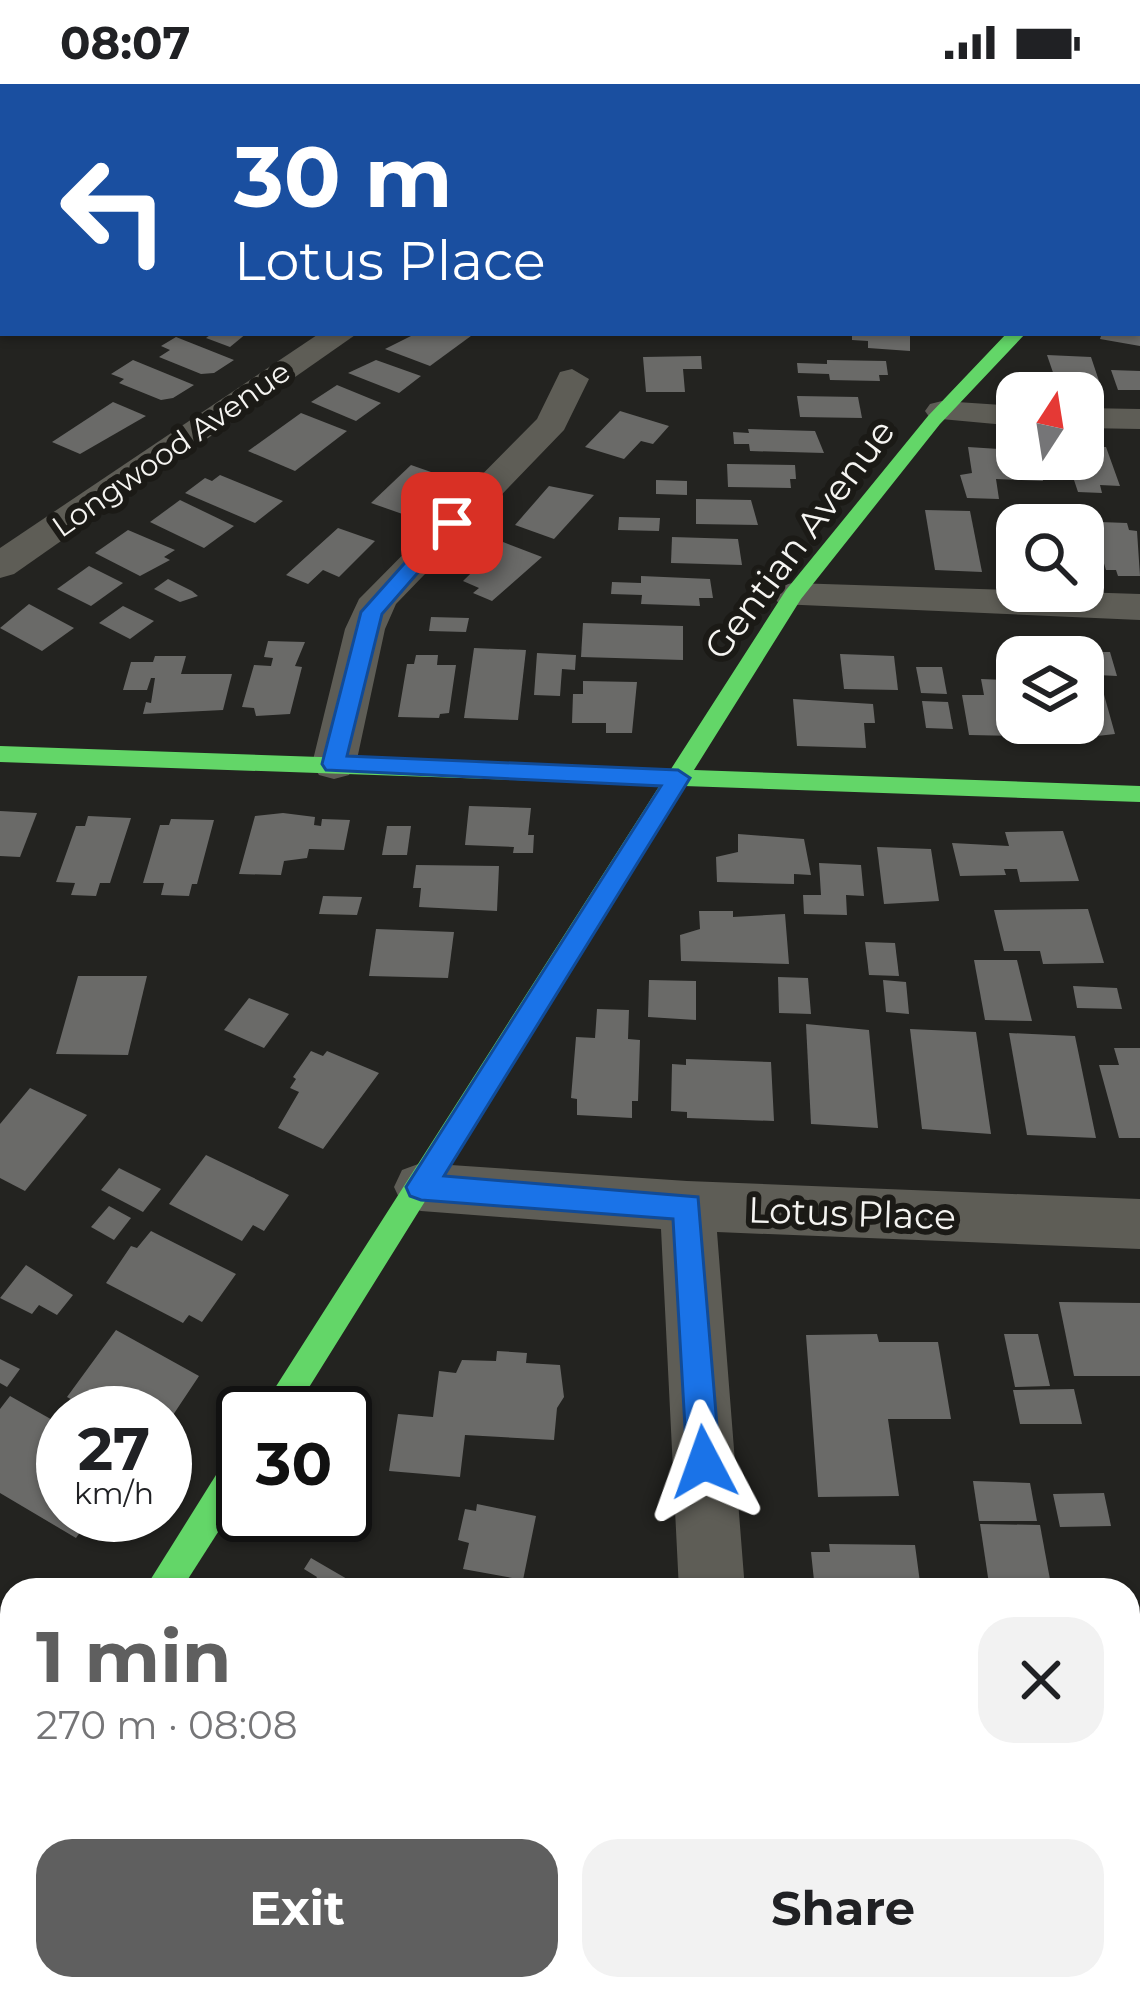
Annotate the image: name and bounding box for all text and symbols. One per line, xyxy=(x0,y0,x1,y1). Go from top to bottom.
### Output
text: 08:07 xyxy=(60,15,190,70)
text: 30 m xyxy=(234,126,453,228)
icon: left xyxy=(36,132,192,288)
text: Lotus Place xyxy=(234,228,546,294)
street label: Longwood Avenue xyxy=(45,353,297,545)
north arrow xyxy=(996,372,1104,480)
map controls xyxy=(996,372,1104,744)
street label: Gentian Avenue xyxy=(694,410,904,668)
pin xyxy=(401,472,503,574)
icon: arrive xyxy=(419,490,485,556)
button: search xyxy=(996,504,1104,612)
button: layers xyxy=(996,636,1104,744)
street label: Lotus Place xyxy=(747,1187,957,1239)
speed limit sign: 30 xyxy=(216,1386,372,1542)
position arrow xyxy=(641,1399,767,1525)
text: 27 xyxy=(78,1412,150,1485)
text: km/h xyxy=(74,1475,154,1512)
text: 1 min xyxy=(36,1612,232,1700)
button: close xyxy=(978,1617,1104,1743)
text: 270 m · 08:08 xyxy=(36,1701,298,1749)
button: Exit xyxy=(36,1839,558,1977)
button: Share xyxy=(582,1839,1104,1977)

